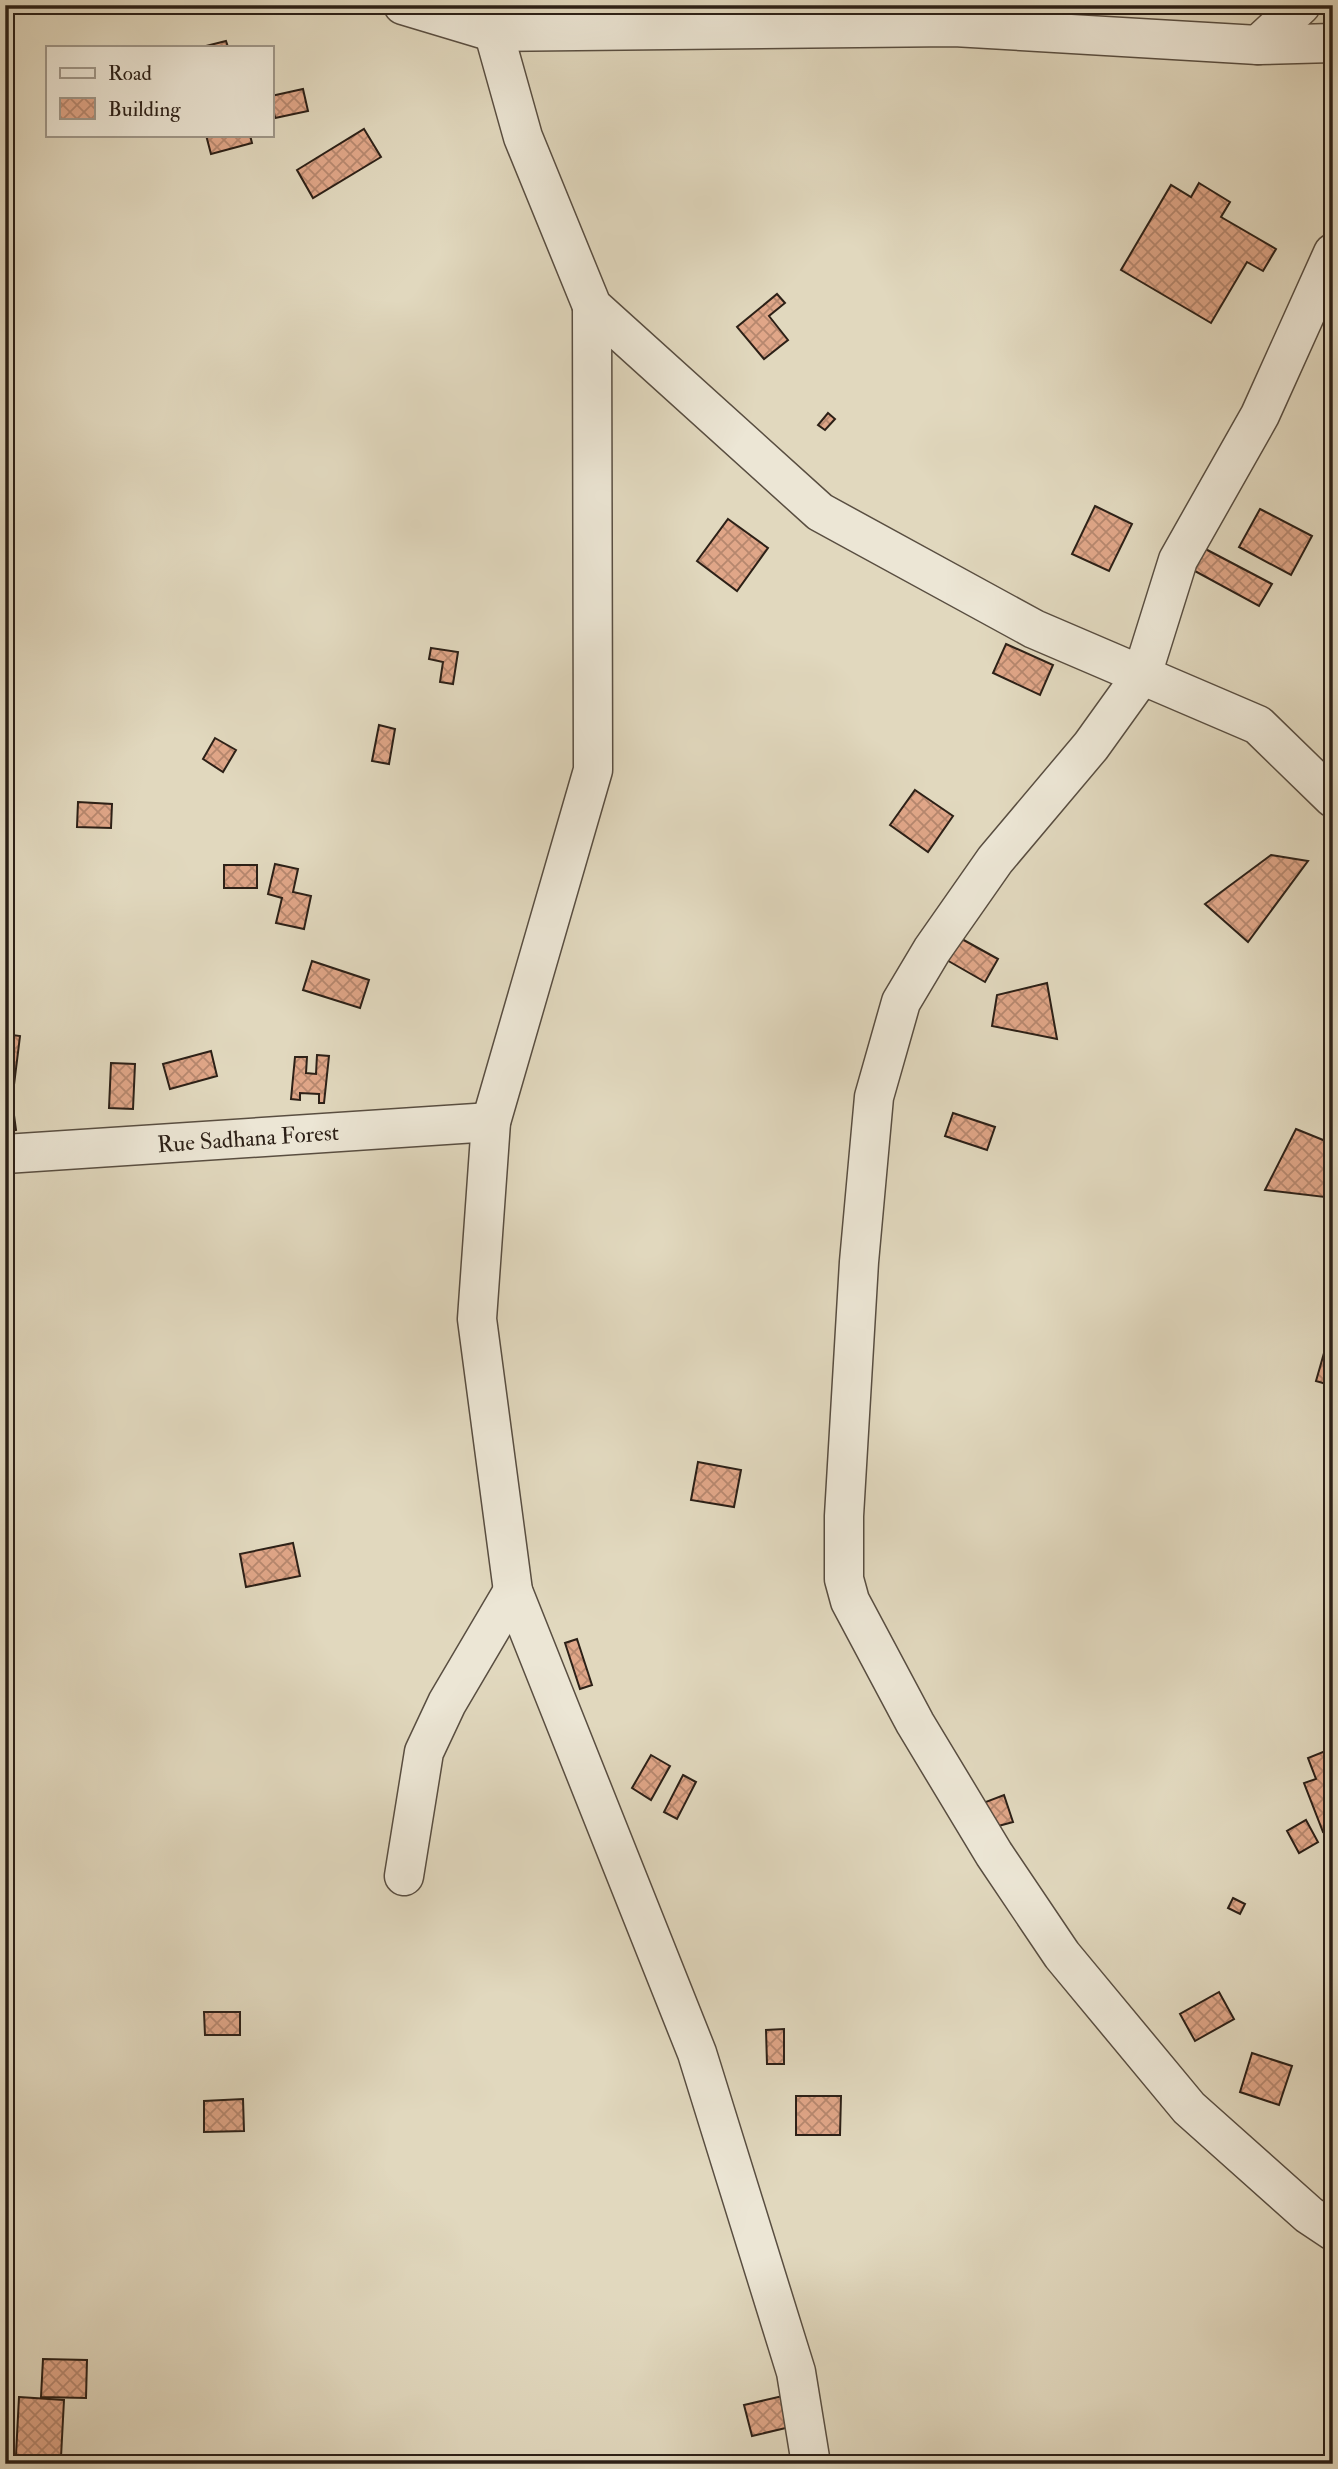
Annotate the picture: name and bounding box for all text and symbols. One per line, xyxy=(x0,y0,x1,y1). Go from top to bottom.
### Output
legend xyxy=(46,46,273,136)
text: Road xyxy=(108,60,153,87)
text: Building xyxy=(108,96,181,123)
street label: Rue Sadhana Forest xyxy=(156,1118,340,1159)

